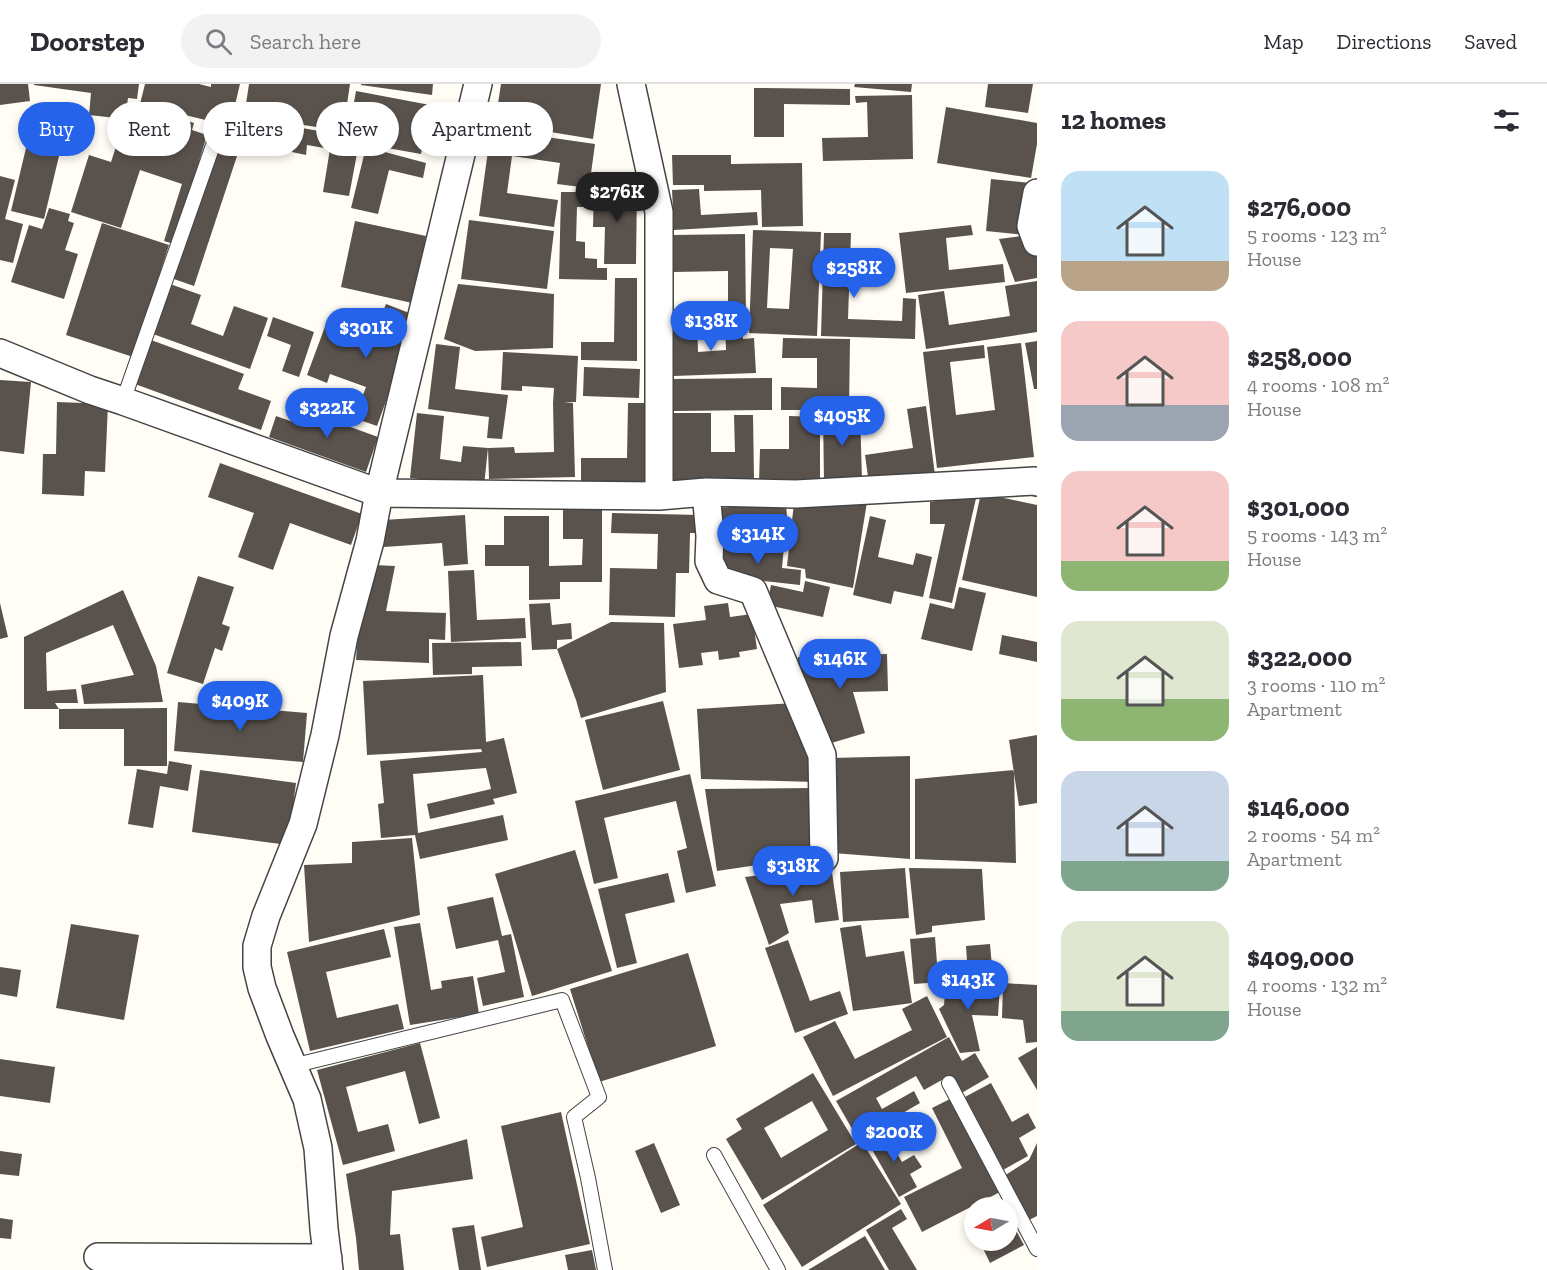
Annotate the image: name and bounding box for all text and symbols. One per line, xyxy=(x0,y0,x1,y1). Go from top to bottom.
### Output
search box xyxy=(181,14,601,68)
text: Doorstep xyxy=(30,25,145,58)
icon: search xyxy=(202,25,235,58)
text: Search here xyxy=(250,28,361,55)
text: Map xyxy=(1264,29,1304,54)
text: Directions xyxy=(1337,29,1431,54)
text: Saved xyxy=(1464,29,1517,54)
chip: Buy xyxy=(18,102,95,156)
chip: Rent xyxy=(107,102,191,156)
chip: Filters xyxy=(203,102,304,156)
chip: New xyxy=(316,102,399,156)
chip: Apartment xyxy=(411,102,553,156)
text: 12 homes xyxy=(1061,104,1166,136)
icon: filters xyxy=(1490,104,1523,137)
pin: $276K xyxy=(575,172,659,223)
text: $276K xyxy=(590,179,644,203)
text: $276,000 xyxy=(1247,191,1351,223)
icon: home xyxy=(1109,195,1181,267)
text: 5 rooms · 123 m² xyxy=(1247,223,1387,247)
text: House xyxy=(1247,247,1301,271)
pin: $258K xyxy=(812,248,896,299)
text: $258K xyxy=(826,255,882,279)
pin: $138K xyxy=(669,301,753,352)
pin: $301K xyxy=(324,308,408,359)
text: $138K xyxy=(685,308,737,332)
text: $301K xyxy=(339,315,393,339)
text: $258,000 xyxy=(1247,341,1352,373)
icon: home xyxy=(1109,345,1181,417)
text: 4 rooms · 108 m² xyxy=(1247,373,1389,397)
pin: $322K xyxy=(285,388,369,439)
text: $322K xyxy=(299,395,355,419)
pin: $405K xyxy=(800,396,884,447)
text: House xyxy=(1247,397,1301,421)
text: $405K xyxy=(814,403,870,427)
text: $301,000 xyxy=(1247,491,1350,523)
icon: home xyxy=(1109,495,1181,567)
pin: $314K xyxy=(716,514,800,565)
text: $314K xyxy=(731,521,785,545)
text: 5 rooms · 143 m² xyxy=(1247,523,1387,547)
text: House xyxy=(1247,547,1301,571)
pin: $146K xyxy=(798,639,882,690)
text: $322,000 xyxy=(1247,641,1352,673)
icon: home xyxy=(1109,645,1181,717)
text: $146K xyxy=(813,646,867,670)
text: 3 rooms · 110 m² xyxy=(1247,673,1385,697)
pin: $409K xyxy=(198,681,282,732)
text: $409K xyxy=(212,688,268,712)
text: Apartment xyxy=(1247,697,1342,721)
text: $146,000 xyxy=(1247,791,1350,823)
icon: home xyxy=(1109,795,1181,867)
text: 2 rooms · 54 m² xyxy=(1247,823,1380,847)
pin: $318K xyxy=(751,846,835,897)
text: Apartment xyxy=(1247,847,1342,871)
text: $318K xyxy=(767,853,819,877)
text: $409,000 xyxy=(1247,941,1354,973)
icon: home xyxy=(1109,945,1181,1017)
pin: $143K xyxy=(926,960,1010,1011)
text: $143K xyxy=(941,967,995,991)
text: 4 rooms · 132 m² xyxy=(1247,973,1387,997)
text: House xyxy=(1247,997,1301,1021)
pin: $200K xyxy=(852,1112,936,1163)
text: $200K xyxy=(865,1119,923,1143)
north arrow xyxy=(964,1197,1018,1251)
map controls xyxy=(964,1197,1018,1251)

